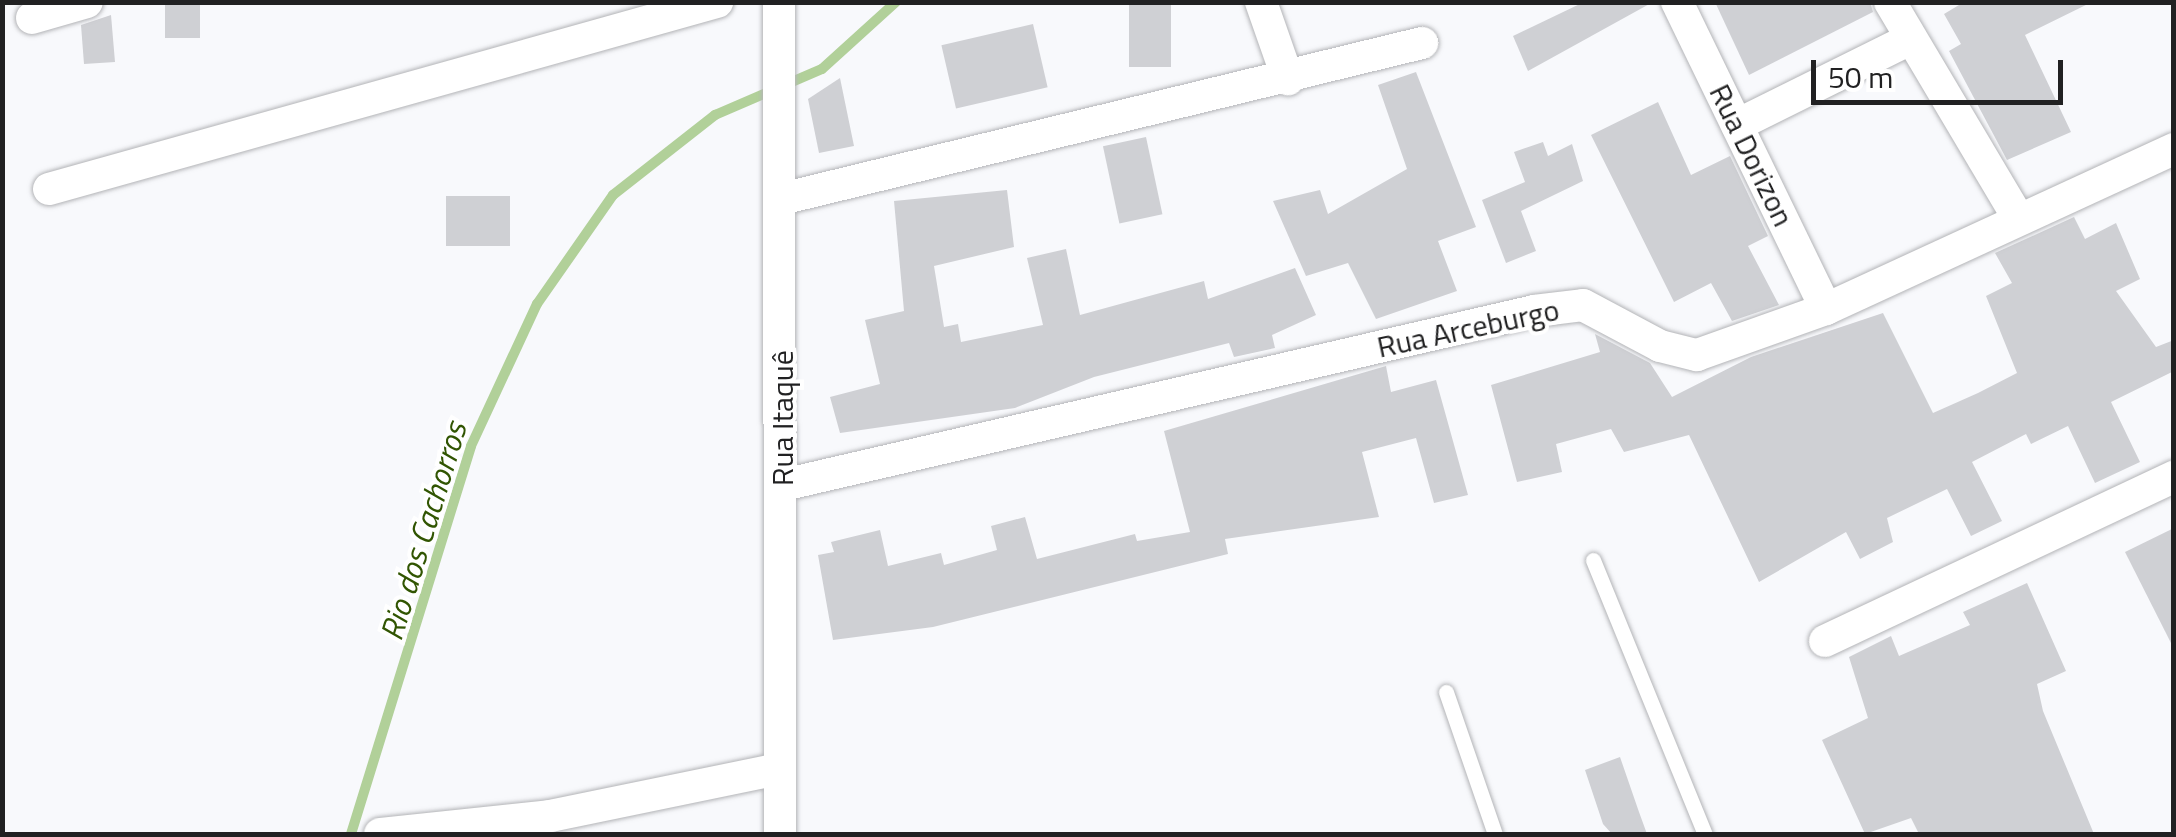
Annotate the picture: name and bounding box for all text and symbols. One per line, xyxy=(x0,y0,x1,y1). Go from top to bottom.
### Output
scale bar xyxy=(1816,40,2068,102)
text: 50 m xyxy=(1828,54,1893,100)
street label: Rua Dorizon xyxy=(1702,78,1802,232)
street label: Rua Arceburgo xyxy=(1374,291,1562,365)
street label: Rua Itaquê xyxy=(764,350,800,486)
water label: Rio dos Cachorros xyxy=(372,417,474,645)

